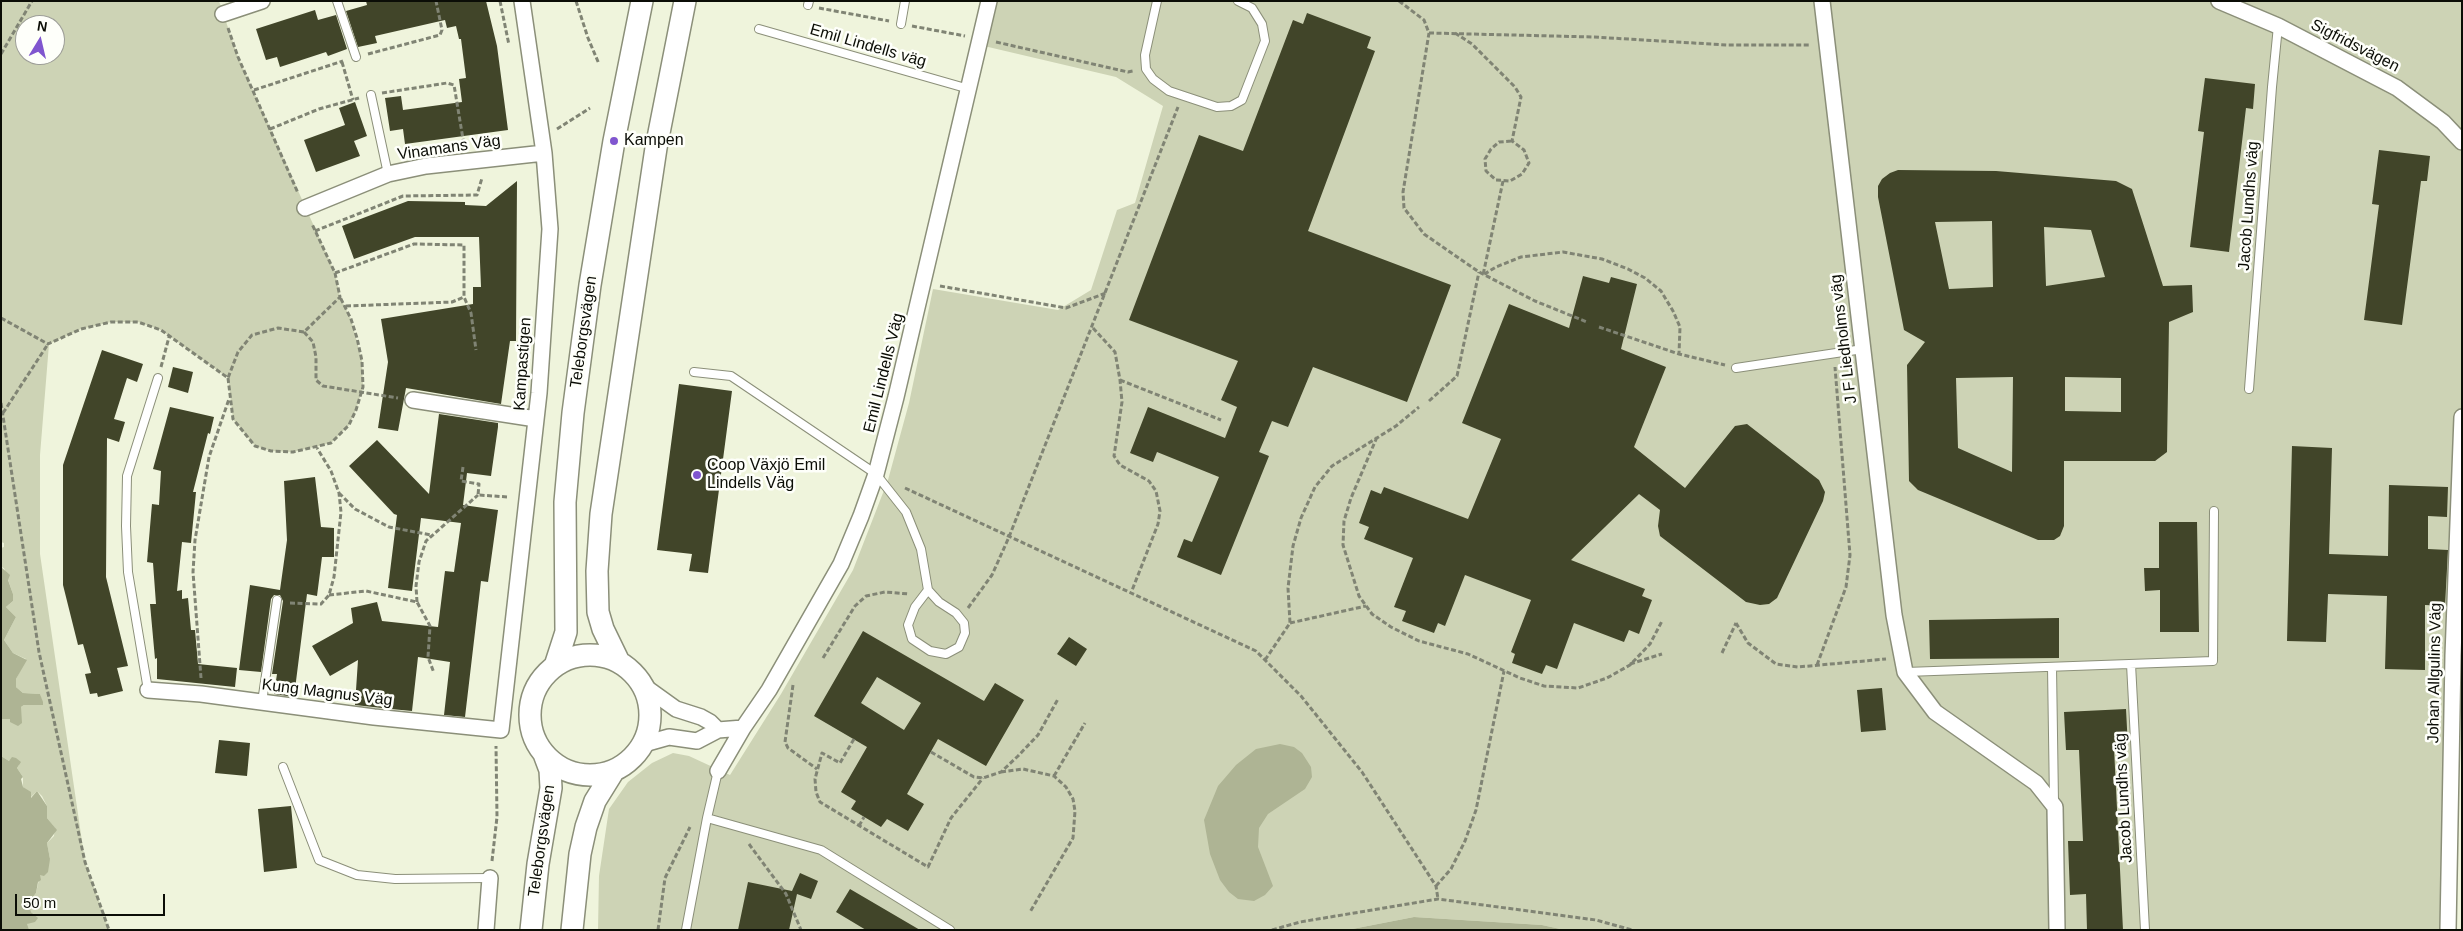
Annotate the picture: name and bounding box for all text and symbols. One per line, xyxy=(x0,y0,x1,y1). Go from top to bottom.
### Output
north arrow xyxy=(15,15,65,65)
street label: Sigfridsvägen xyxy=(2307,15,2403,77)
text: N xyxy=(36,17,48,35)
street label: Emil Lindells väg xyxy=(808,20,928,72)
street label: Vinamans Väg xyxy=(396,131,502,165)
place label: Kampen xyxy=(624,131,684,151)
marker: Kampen xyxy=(608,135,620,147)
street label: Jacob Lundhs väg xyxy=(2235,141,2263,271)
street label: J F Liedholms väg xyxy=(1827,273,1861,405)
street label: Teleborgsvägen xyxy=(567,275,601,389)
street label: Emil Lindells Väg xyxy=(860,311,908,435)
street label: Kampastigen xyxy=(510,317,536,411)
place label: Coop Växjö Emil Lindells Väg xyxy=(707,456,825,494)
marker: Coop Växjö Emil Lindells Väg xyxy=(691,469,703,481)
street label: Johan Allgulins Väg xyxy=(2424,603,2446,743)
street label: Kung Magnus Väg xyxy=(260,675,394,711)
street label: Jacob Lundhs väg xyxy=(2111,733,2137,863)
street label: Teleborgsvägen xyxy=(525,784,559,898)
scale bar xyxy=(18,884,168,916)
text: 50 m xyxy=(23,894,56,911)

